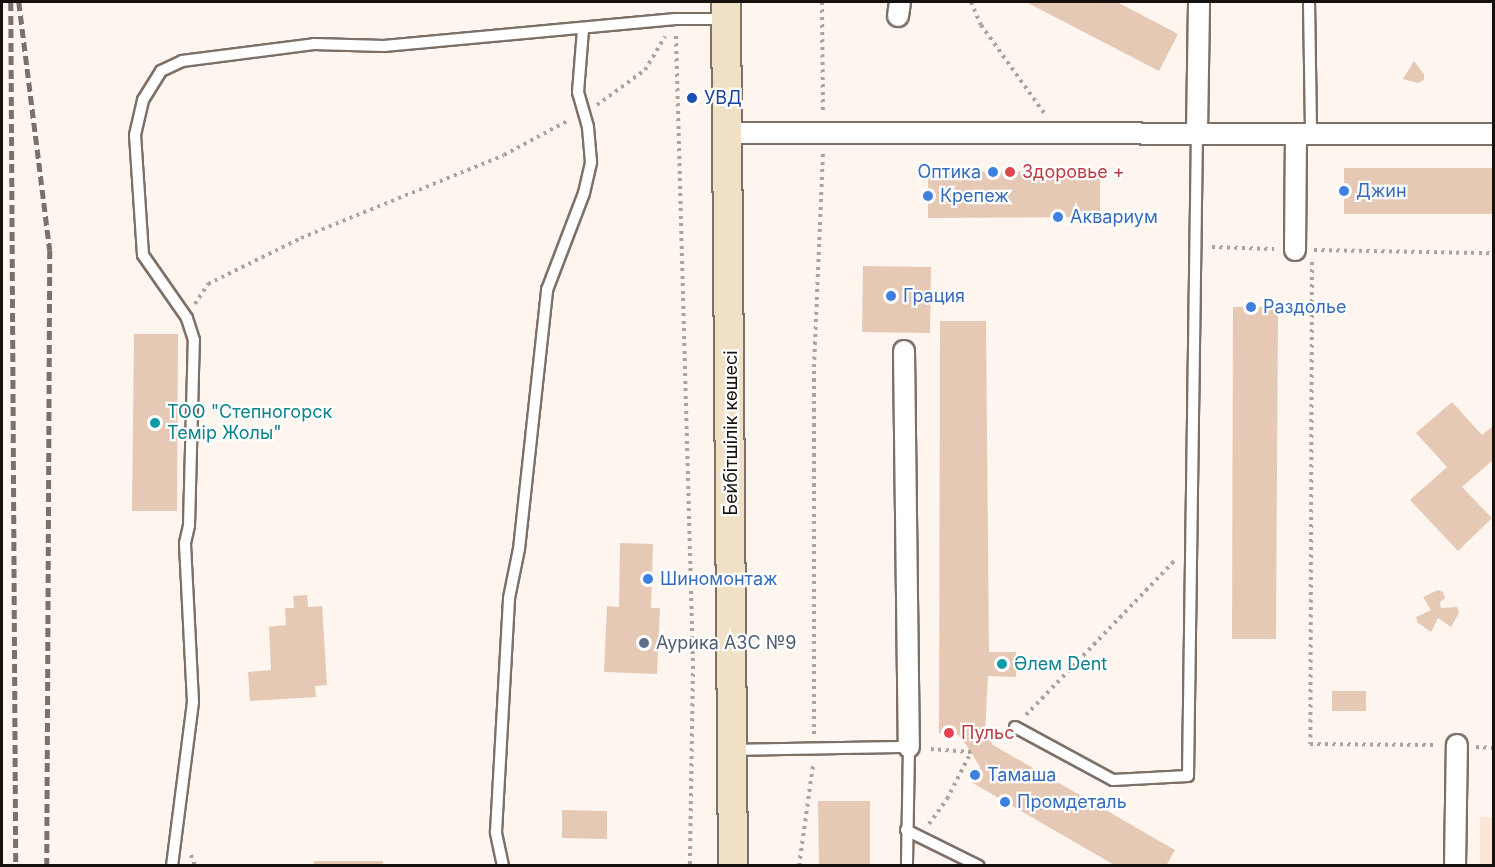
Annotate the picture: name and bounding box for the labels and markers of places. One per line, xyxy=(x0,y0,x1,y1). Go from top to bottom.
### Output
place label: УВД xyxy=(704,87,742,109)
marker: УВД xyxy=(685,91,699,105)
place label: Оптика xyxy=(917,161,981,183)
place label: Здоровье + xyxy=(1022,161,1125,183)
marker: Оптика xyxy=(986,165,1000,179)
marker: Здоровье + xyxy=(1003,165,1017,179)
place label: Джин xyxy=(1356,180,1407,202)
marker: Джин xyxy=(1337,184,1351,198)
place label: Крепеж xyxy=(940,185,1009,207)
marker: Крепеж xyxy=(921,189,935,203)
place label: Аквариум xyxy=(1070,206,1158,228)
marker: Аквариум xyxy=(1051,210,1065,224)
place label: Грация xyxy=(903,285,965,307)
marker: Грация xyxy=(884,289,898,303)
place label: Раздолье xyxy=(1263,296,1346,318)
marker: Раздолье xyxy=(1244,300,1258,314)
place label: ТОО "Степногорск Темiр Жолы" xyxy=(167,402,332,444)
marker: ТОО "Степногорск Темiр Жолы" xyxy=(148,416,162,430)
place label: Шиномонтаж xyxy=(660,568,778,590)
marker: Шиномонтаж xyxy=(641,572,655,586)
place label: Аурика АЗС №9 xyxy=(656,632,796,654)
marker: Аурика АЗС №9 xyxy=(637,636,651,650)
place label: Әлем Dent xyxy=(1014,653,1107,675)
marker: Әлем Dent xyxy=(995,657,1009,671)
place label: Пульс xyxy=(961,722,1014,744)
marker: Пульс xyxy=(942,726,956,740)
place label: Тамаша xyxy=(987,764,1056,786)
marker: Тамаша xyxy=(968,768,982,782)
place label: Промдеталь xyxy=(1017,791,1127,813)
marker: Промдеталь xyxy=(998,795,1012,809)

